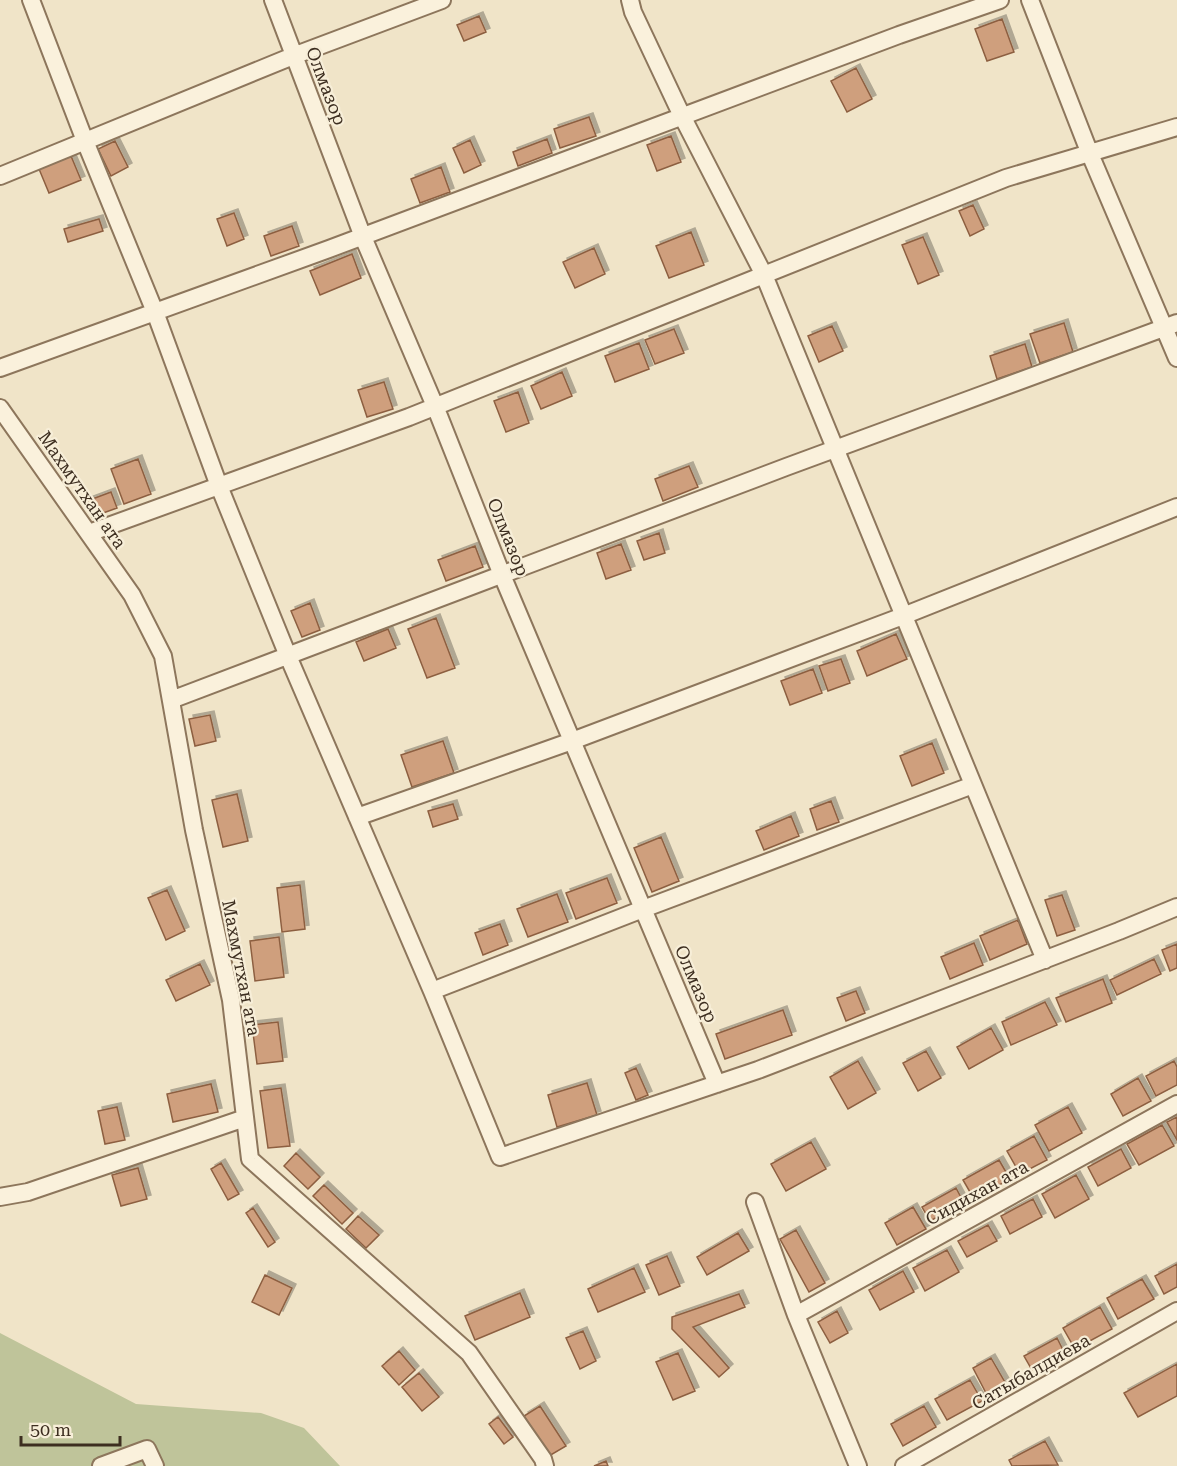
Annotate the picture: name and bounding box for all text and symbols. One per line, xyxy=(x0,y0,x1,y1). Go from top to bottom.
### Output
street label: Олмазор xyxy=(302,44,351,128)
street label: Махмутхан ата xyxy=(34,427,131,553)
street label: Олмазор xyxy=(483,495,534,579)
street label: Махмутхан ата xyxy=(218,898,265,1038)
street label: Олмазор xyxy=(671,942,722,1026)
street label: Сидихан ата xyxy=(922,1156,1032,1229)
street label: Сатыбалдиева xyxy=(968,1329,1094,1414)
scale bar xyxy=(21,1409,120,1447)
text: 50 m xyxy=(30,1419,71,1440)

